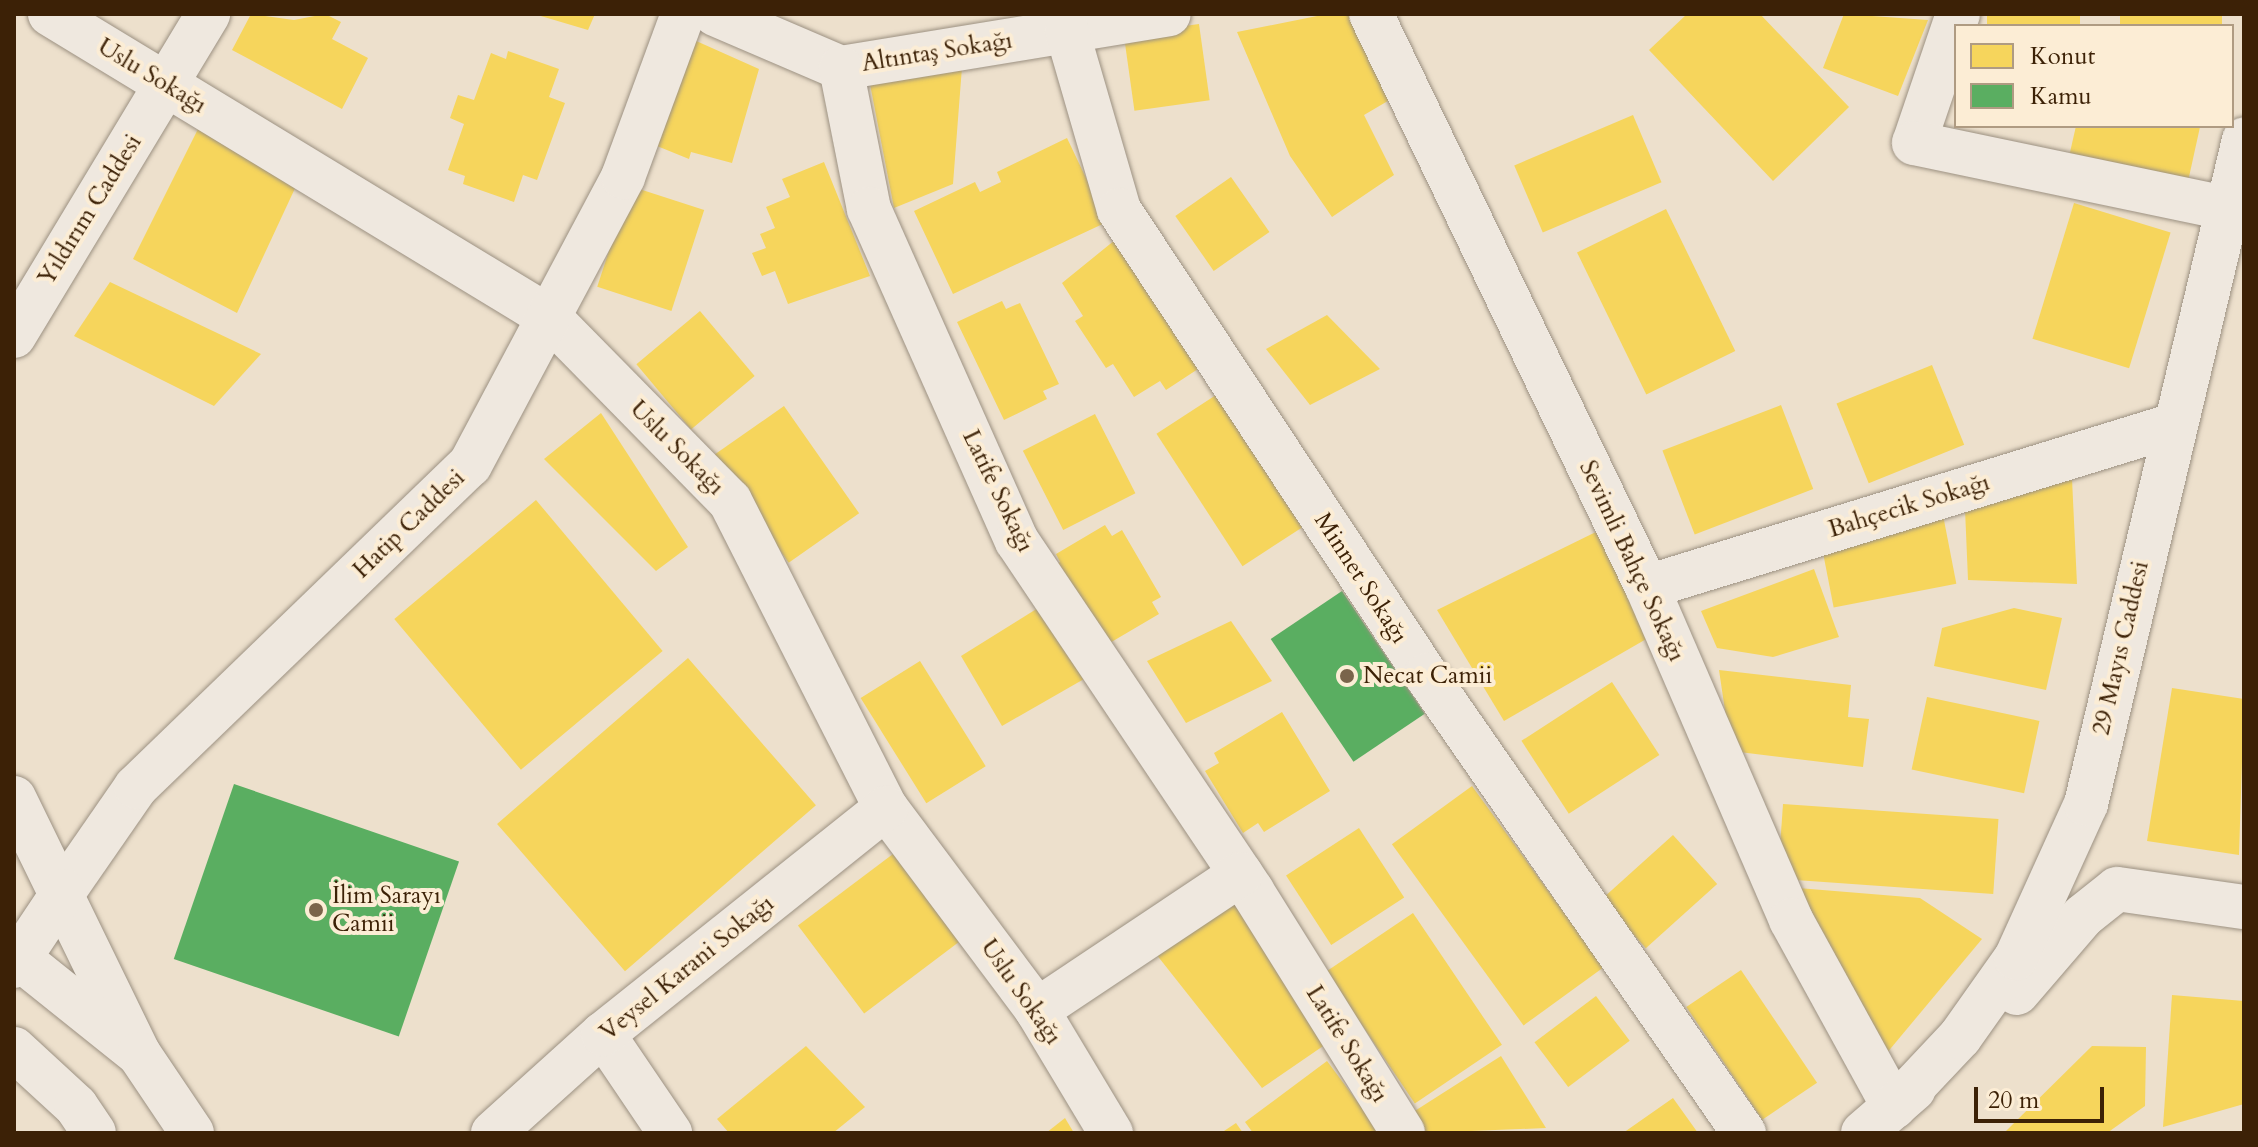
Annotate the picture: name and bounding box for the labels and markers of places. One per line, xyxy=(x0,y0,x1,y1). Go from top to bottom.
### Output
place label: Necat Camii xyxy=(1363,662,1492,690)
marker: Necat Camii xyxy=(1338,667,1356,685)
place label: İlim Sarayı Camii xyxy=(332,882,441,938)
marker: İlim Sarayı Camii xyxy=(307,901,325,919)

